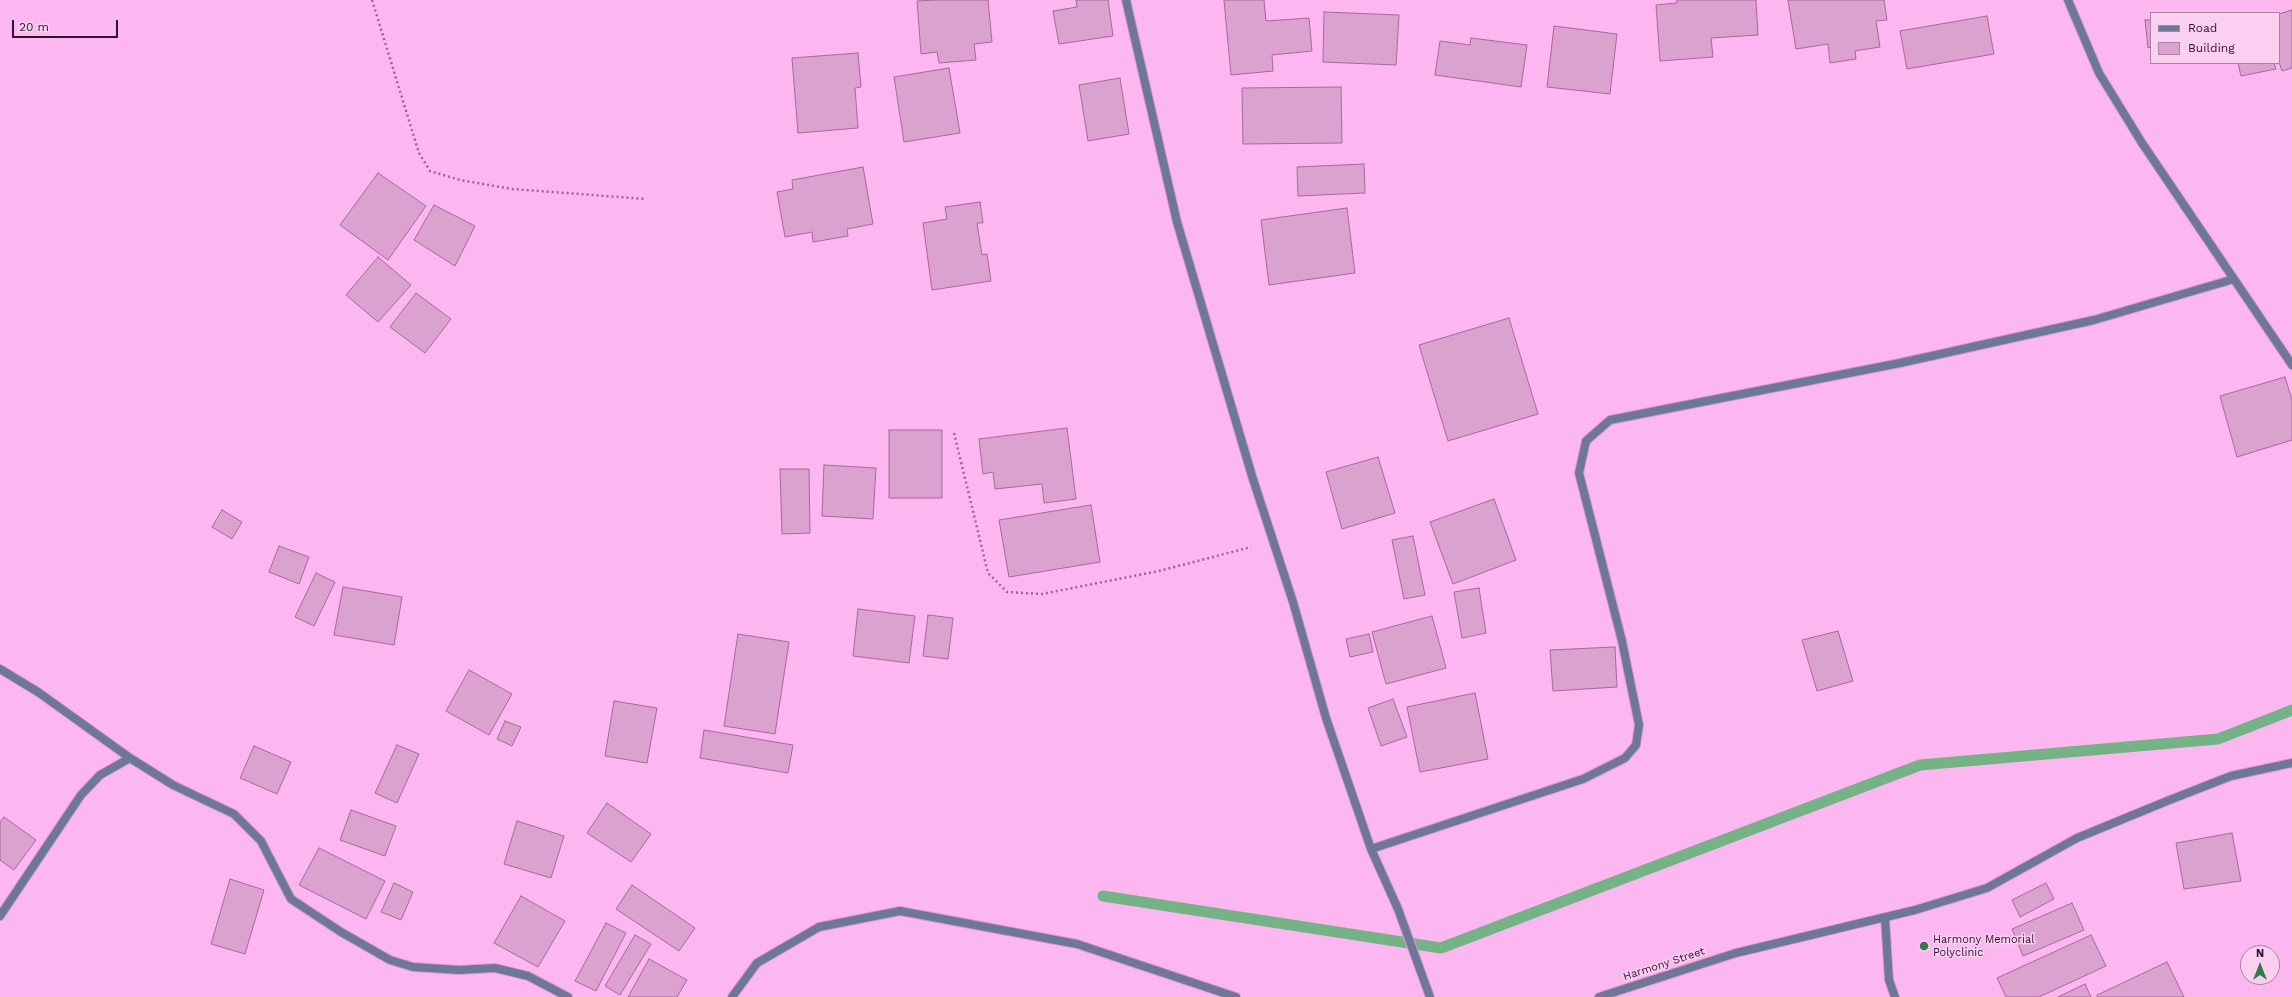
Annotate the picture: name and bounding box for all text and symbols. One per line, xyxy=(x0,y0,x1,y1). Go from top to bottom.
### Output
scale bar xyxy=(14,12,120,38)
legend xyxy=(2150,12,2280,64)
text: 20 m xyxy=(19,20,49,34)
text: Road xyxy=(2188,21,2217,35)
text: Building xyxy=(2188,41,2235,55)
place label: Harmony Memorial Polyclinic xyxy=(1933,933,2035,959)
marker: Harmony Memorial Polyclinic xyxy=(1918,940,1930,952)
street label: Harmony Street xyxy=(1622,945,1706,983)
north arrow xyxy=(2240,945,2280,985)
text: N xyxy=(2256,947,2264,960)

